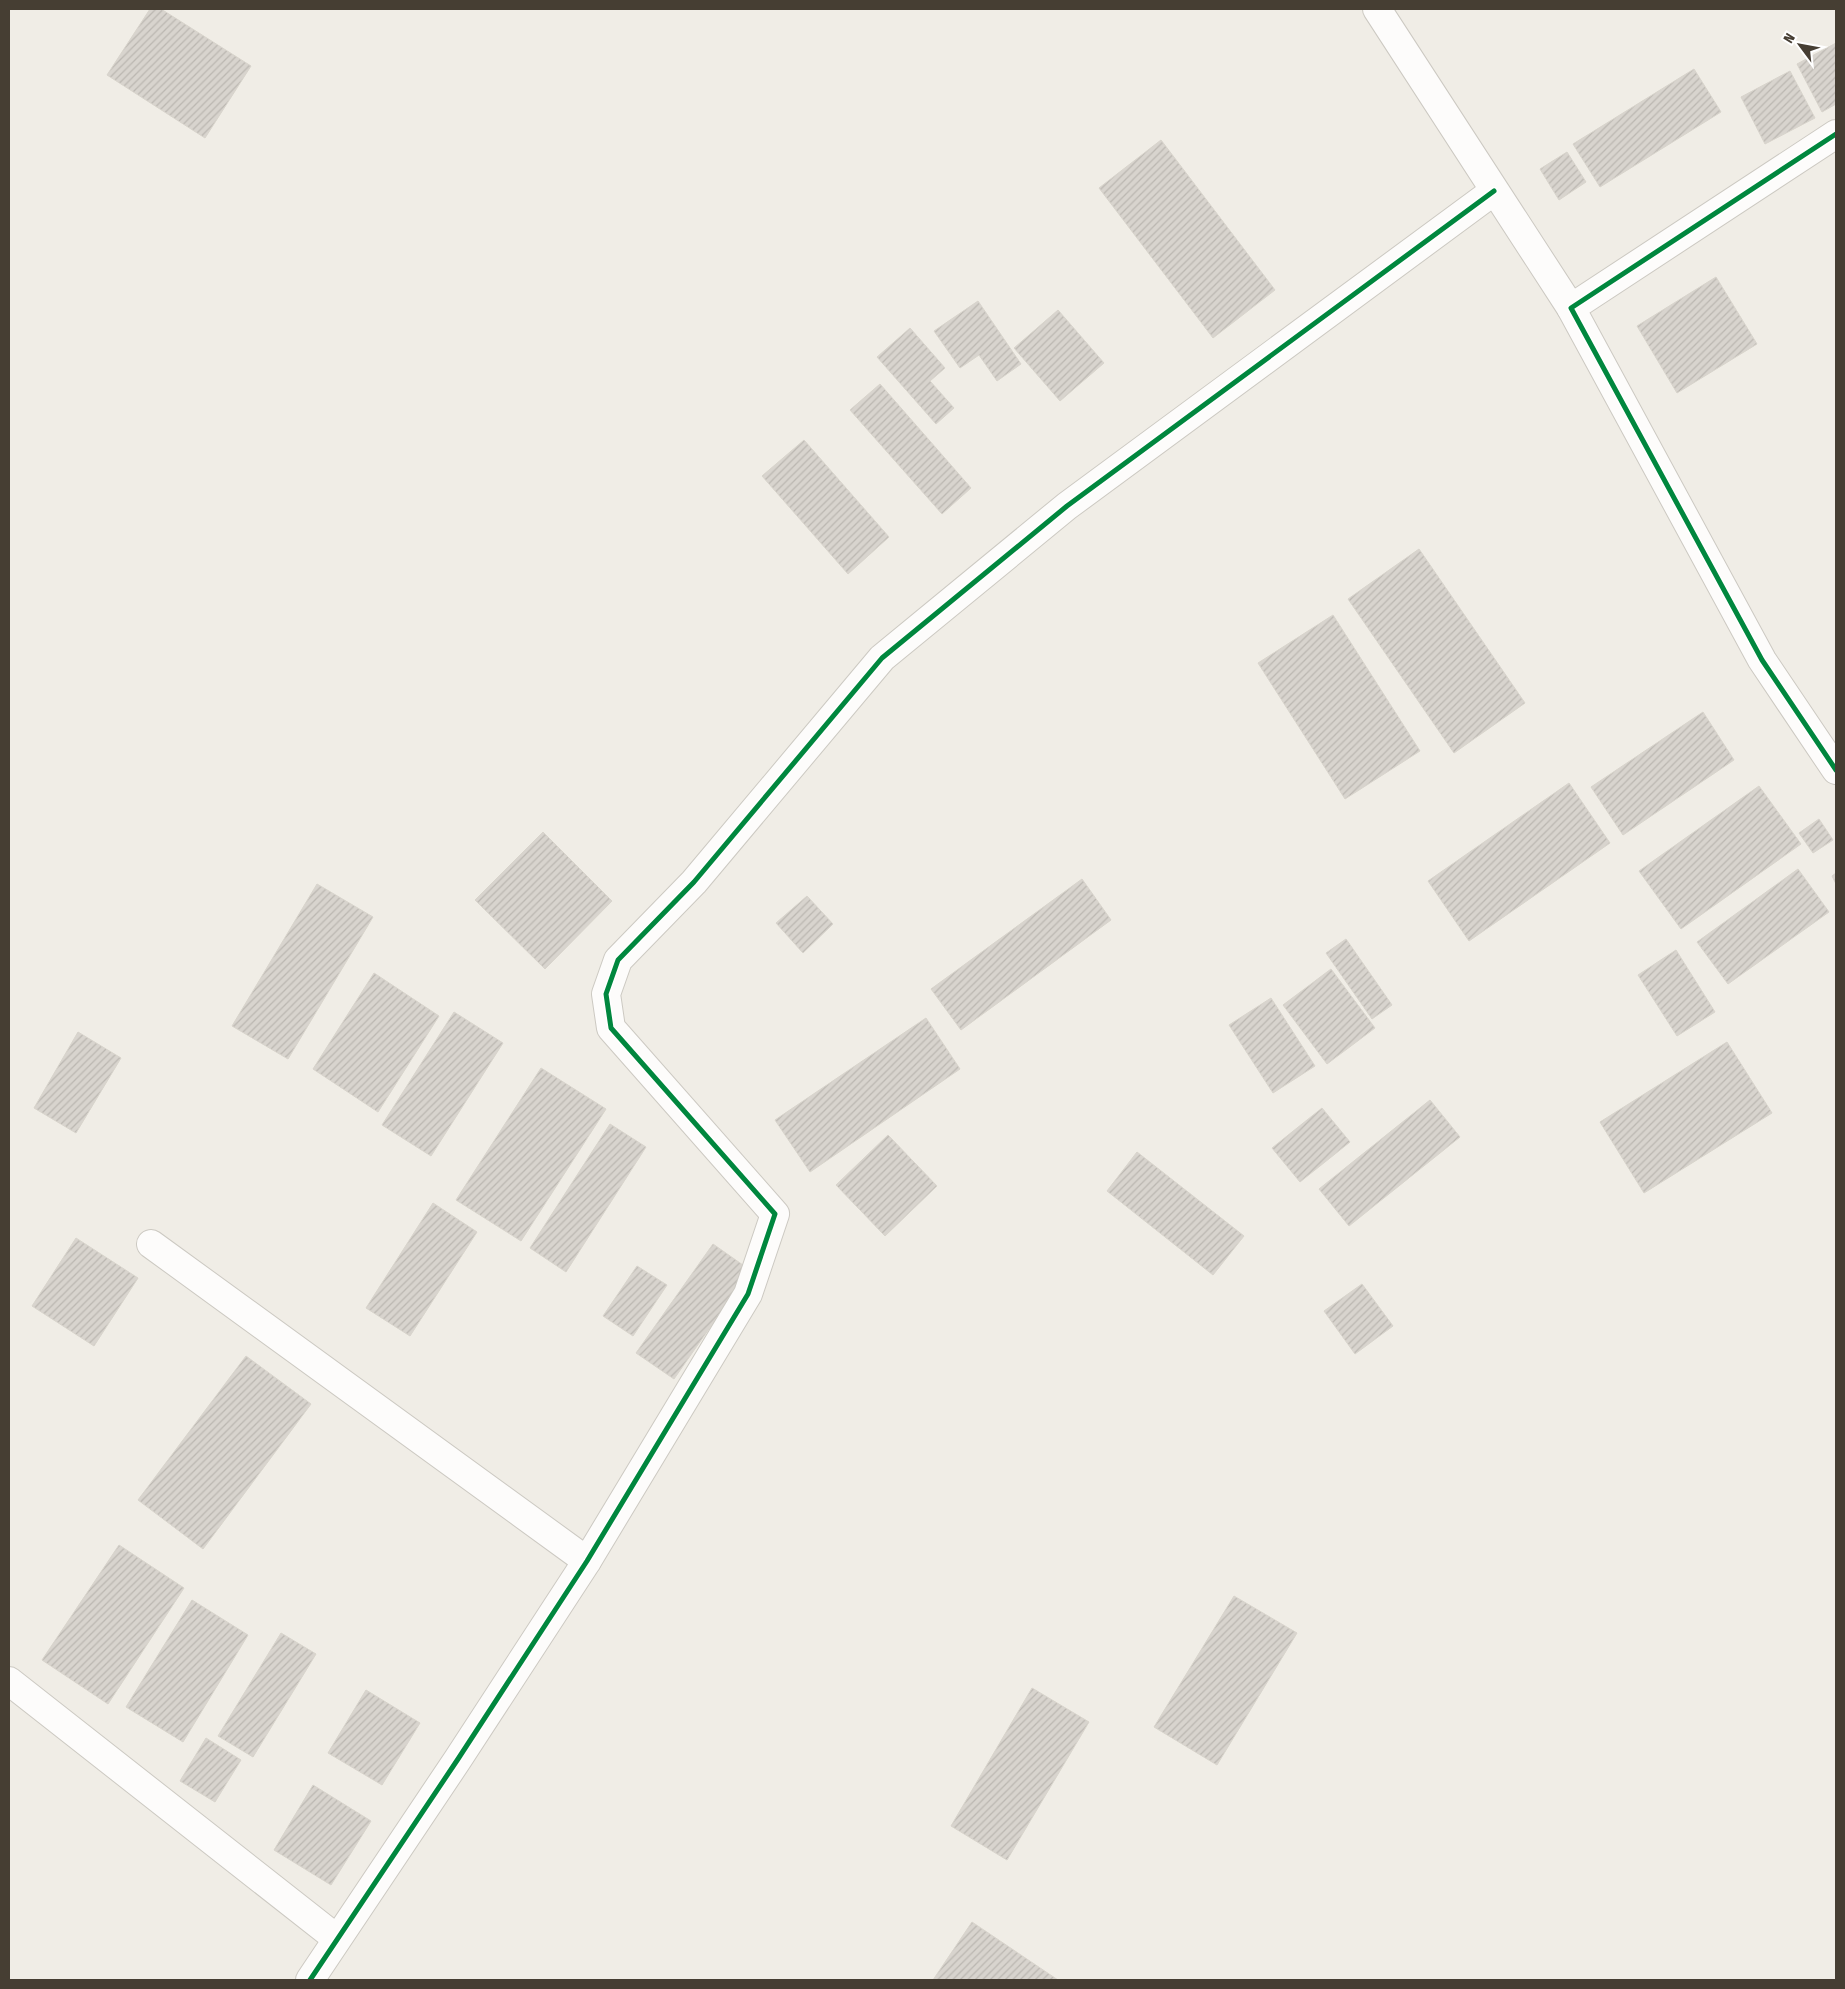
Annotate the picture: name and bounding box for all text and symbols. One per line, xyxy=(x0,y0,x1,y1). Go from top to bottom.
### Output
north arrow xyxy=(1775,20,1825,70)
text: N xyxy=(1780,30,1799,46)

